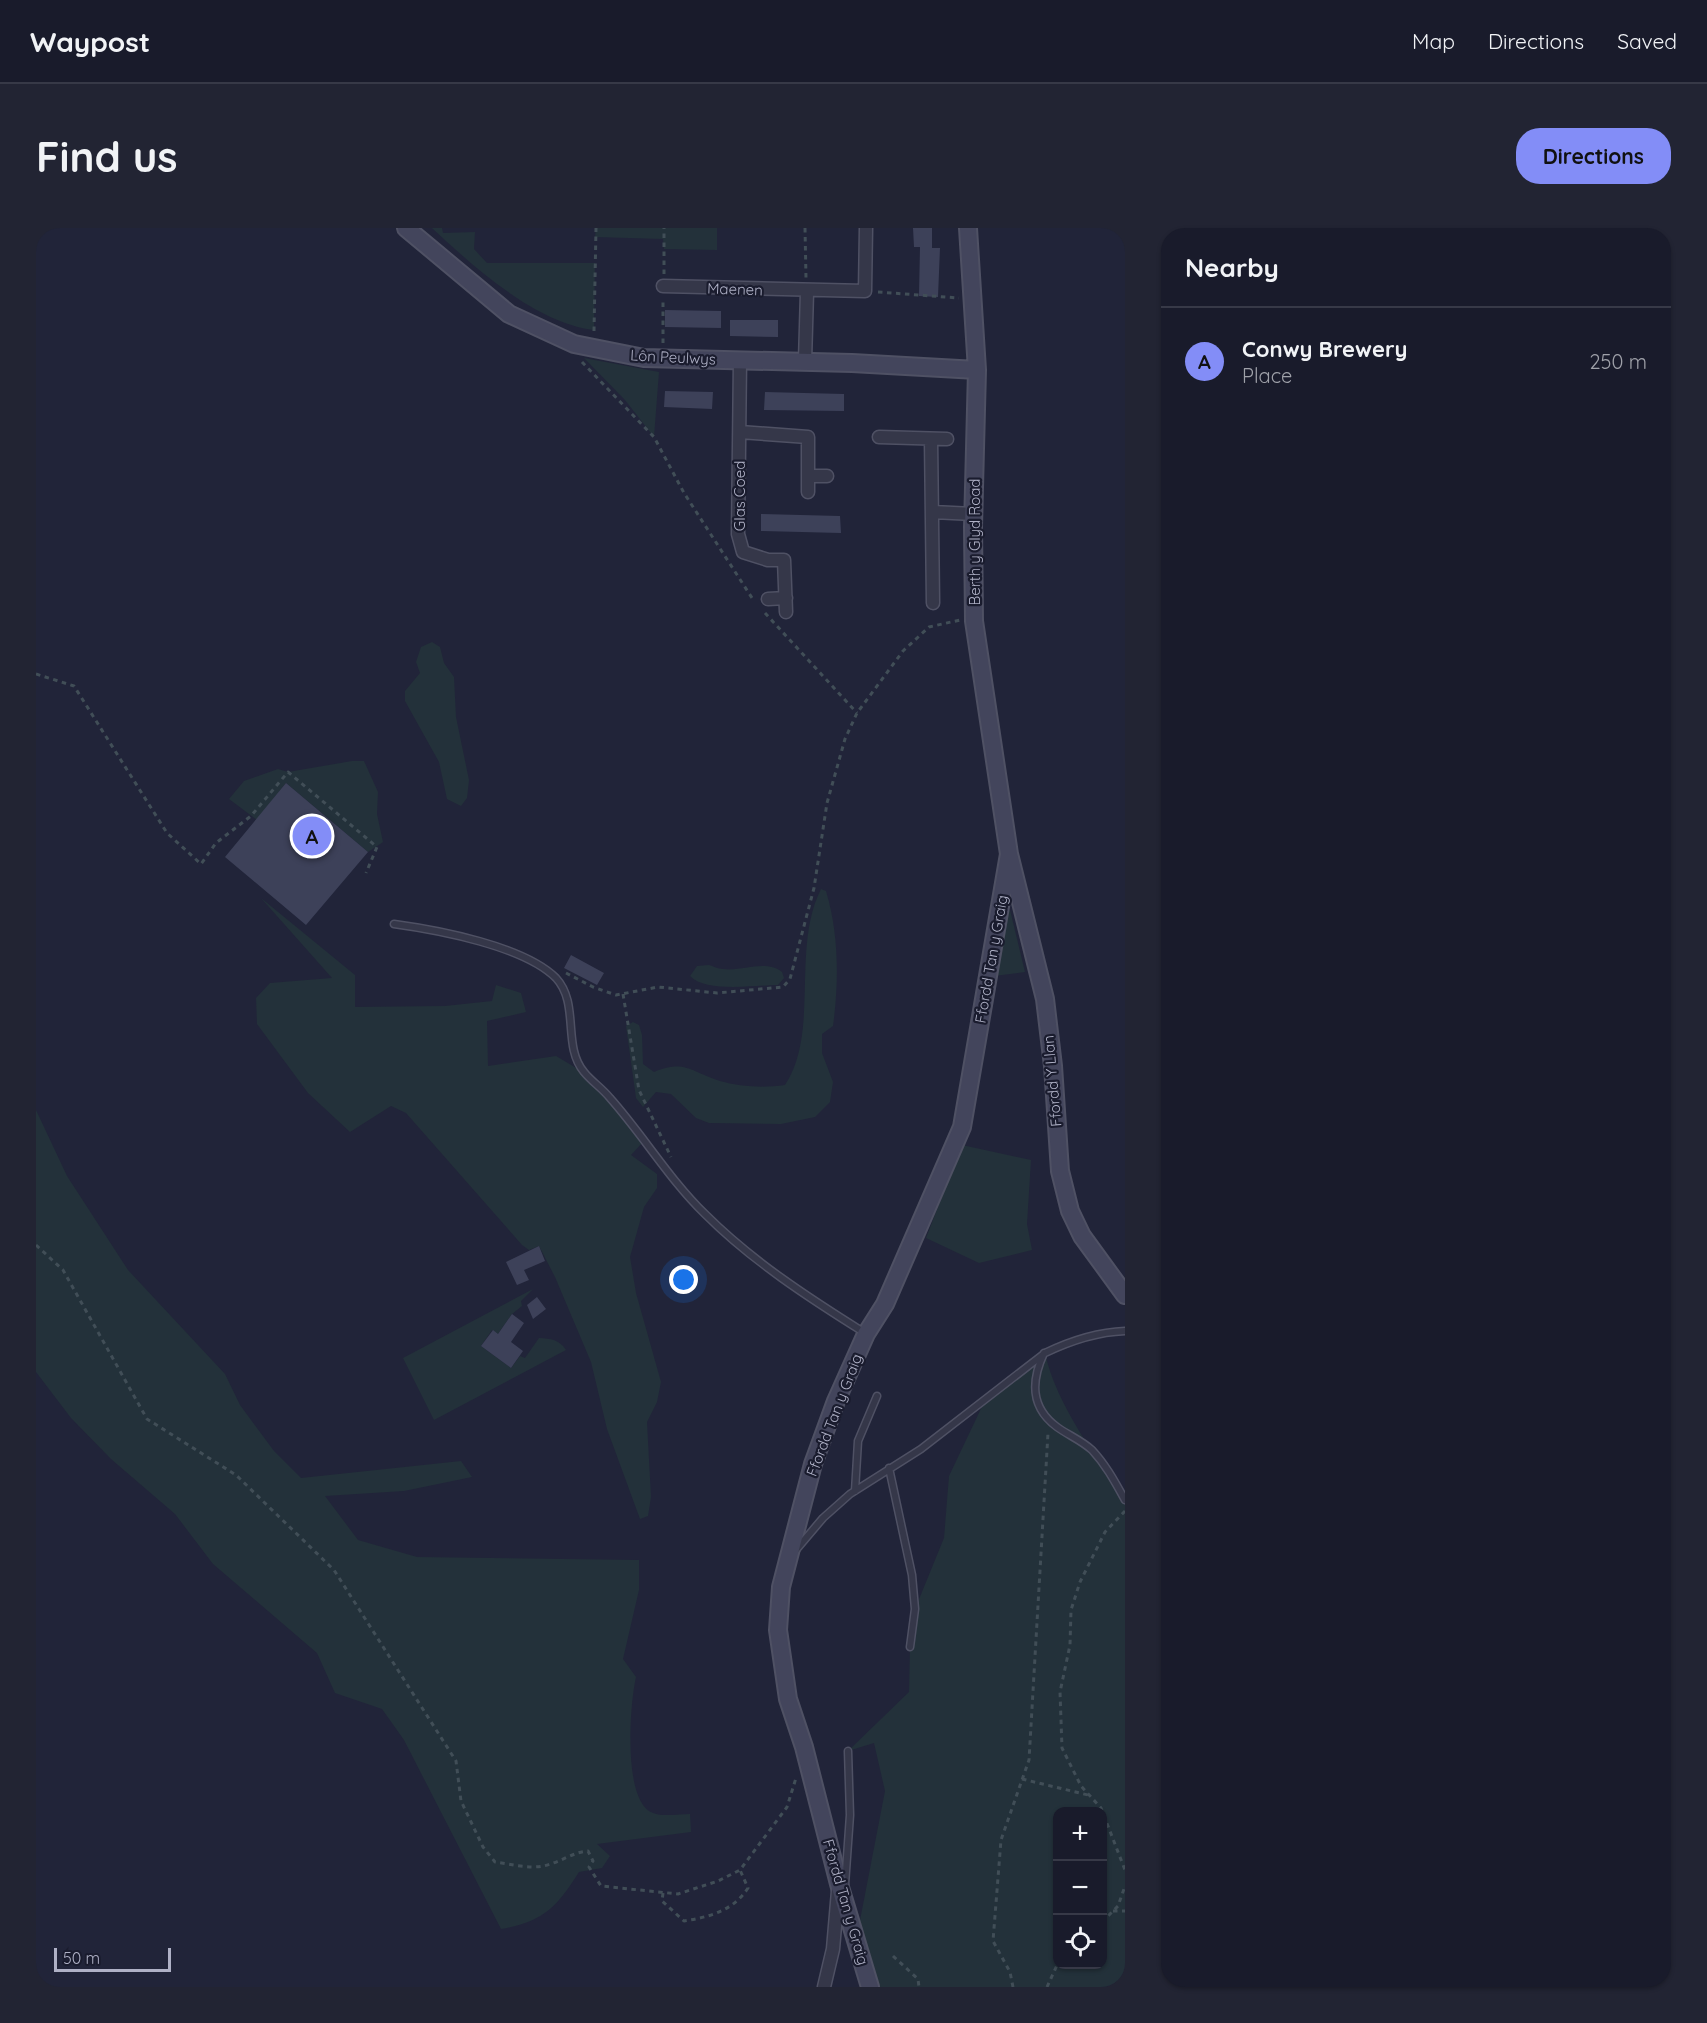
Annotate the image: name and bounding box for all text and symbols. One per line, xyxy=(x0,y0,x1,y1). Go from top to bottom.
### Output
text: Waypost xyxy=(30,24,150,59)
text: Map xyxy=(1412,28,1455,54)
text: Directions xyxy=(1488,28,1584,54)
text: Saved xyxy=(1617,28,1677,54)
button: Directions xyxy=(1516,128,1671,184)
text: Find us xyxy=(36,130,178,183)
text: Nearby xyxy=(1185,251,1279,284)
street label: Maenen xyxy=(707,279,763,299)
text: Conwy Brewery xyxy=(1242,335,1407,363)
street label: Lôn Peulwys xyxy=(630,345,716,369)
text: A xyxy=(1198,349,1211,374)
text: 250 m xyxy=(1589,349,1647,374)
text: Place xyxy=(1242,363,1292,388)
street label: Glas Coed xyxy=(730,461,749,531)
street label: Berth y Glyd Road xyxy=(965,479,984,605)
pin: A xyxy=(292,814,332,858)
street label: Ffordd Tan y Graig xyxy=(970,893,1012,1025)
street label: Ffordd Y Llan xyxy=(1039,1034,1065,1128)
your location xyxy=(669,1265,698,1294)
street label: Ffordd Tan y Graig xyxy=(802,1351,866,1479)
map controls xyxy=(1053,1807,1107,1969)
button: + xyxy=(1053,1807,1107,1861)
street label: Ffordd Tan y Graig xyxy=(819,1837,873,1967)
button: − xyxy=(1053,1861,1107,1915)
button: locate xyxy=(1053,1915,1107,1969)
scale bar xyxy=(54,1945,171,1972)
text: 50 m xyxy=(63,1948,100,1968)

